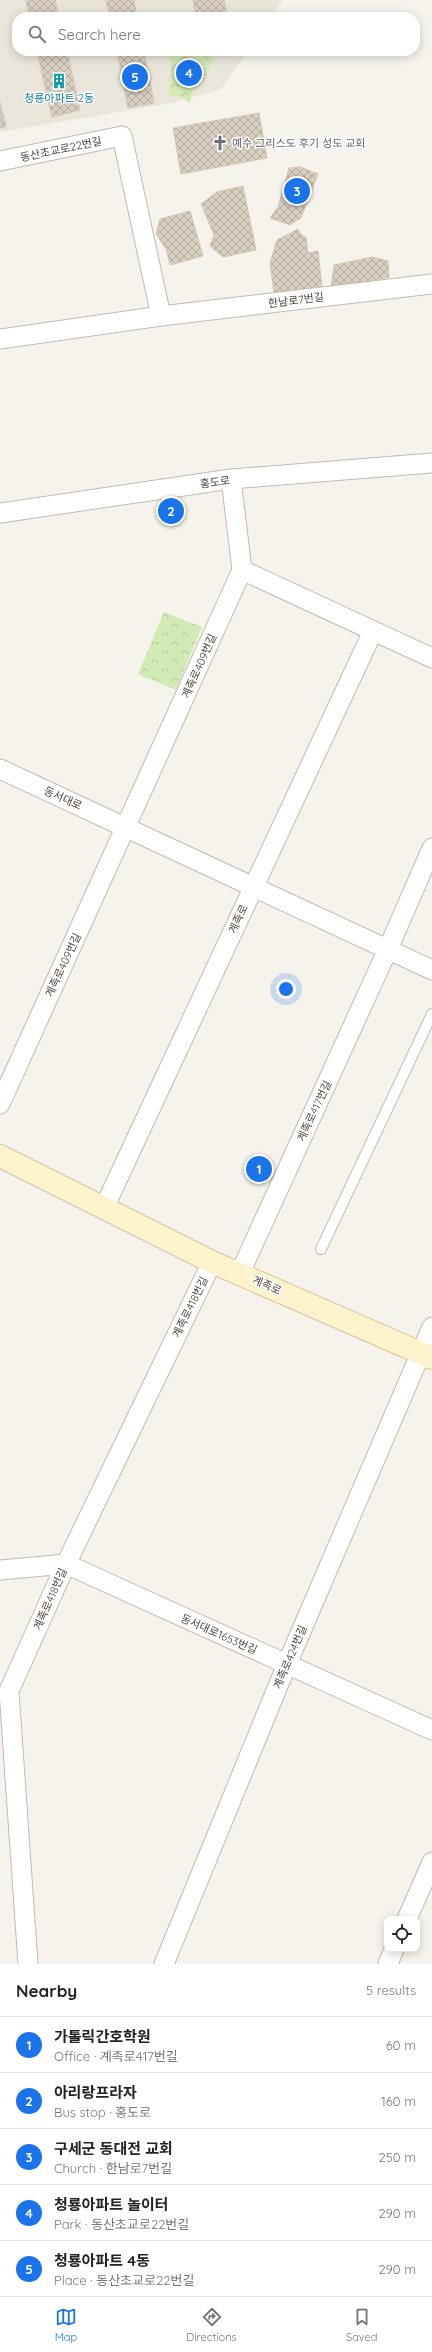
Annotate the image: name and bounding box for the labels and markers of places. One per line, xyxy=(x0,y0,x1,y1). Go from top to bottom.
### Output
pin: 4 xyxy=(176,58,202,88)
pin: 5 xyxy=(122,62,148,92)
building icon: 청룡아파트 2동 xyxy=(50,72,68,90)
place label: 청룡아파트 2동 xyxy=(24,91,94,105)
church icon: 예수 그리스도 후기 성도 교회 xyxy=(211,134,229,152)
place label: 예수 그리스도 후기 성도 교회 xyxy=(232,136,365,150)
pin: 3 xyxy=(284,176,310,206)
pin: 2 xyxy=(158,496,184,526)
pin: 1 xyxy=(246,1154,272,1184)

